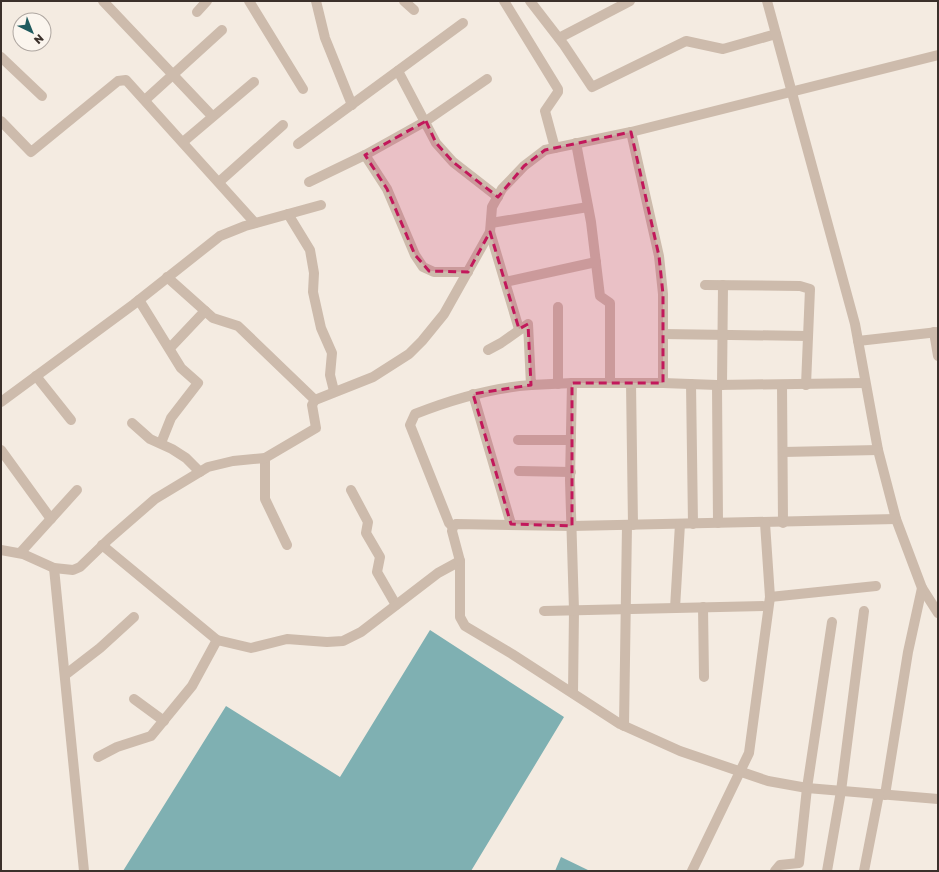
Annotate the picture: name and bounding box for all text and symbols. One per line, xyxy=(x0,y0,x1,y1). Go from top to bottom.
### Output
north arrow xyxy=(12,12,52,52)
text: N xyxy=(32,32,47,47)

